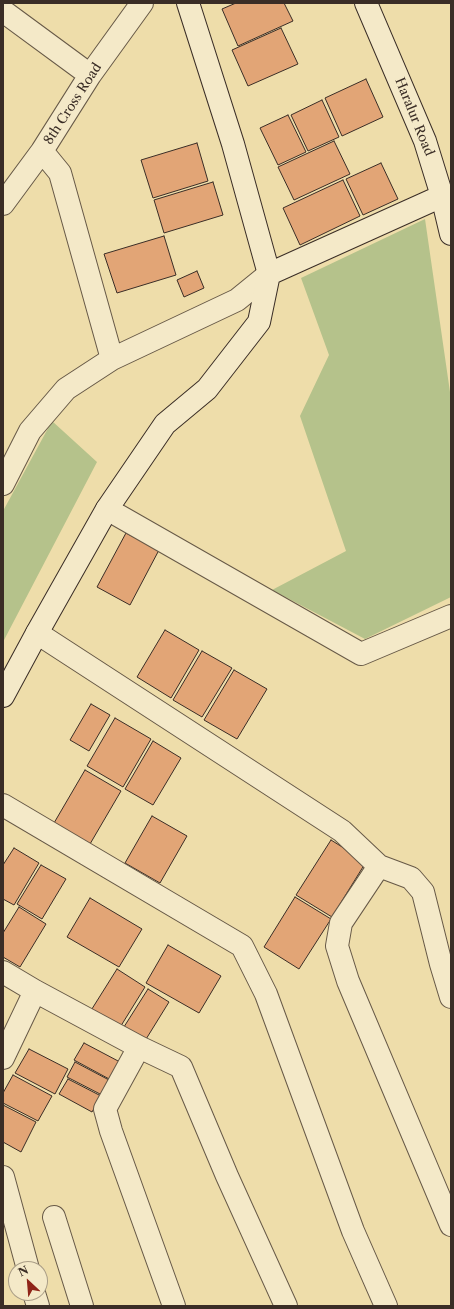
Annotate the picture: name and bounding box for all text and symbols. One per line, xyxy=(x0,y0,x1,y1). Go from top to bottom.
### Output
street label: 8th Cross Road xyxy=(41,60,105,148)
street label: Haralur Road xyxy=(391,76,437,158)
north arrow xyxy=(8,1261,48,1301)
text: N xyxy=(16,1263,31,1280)

